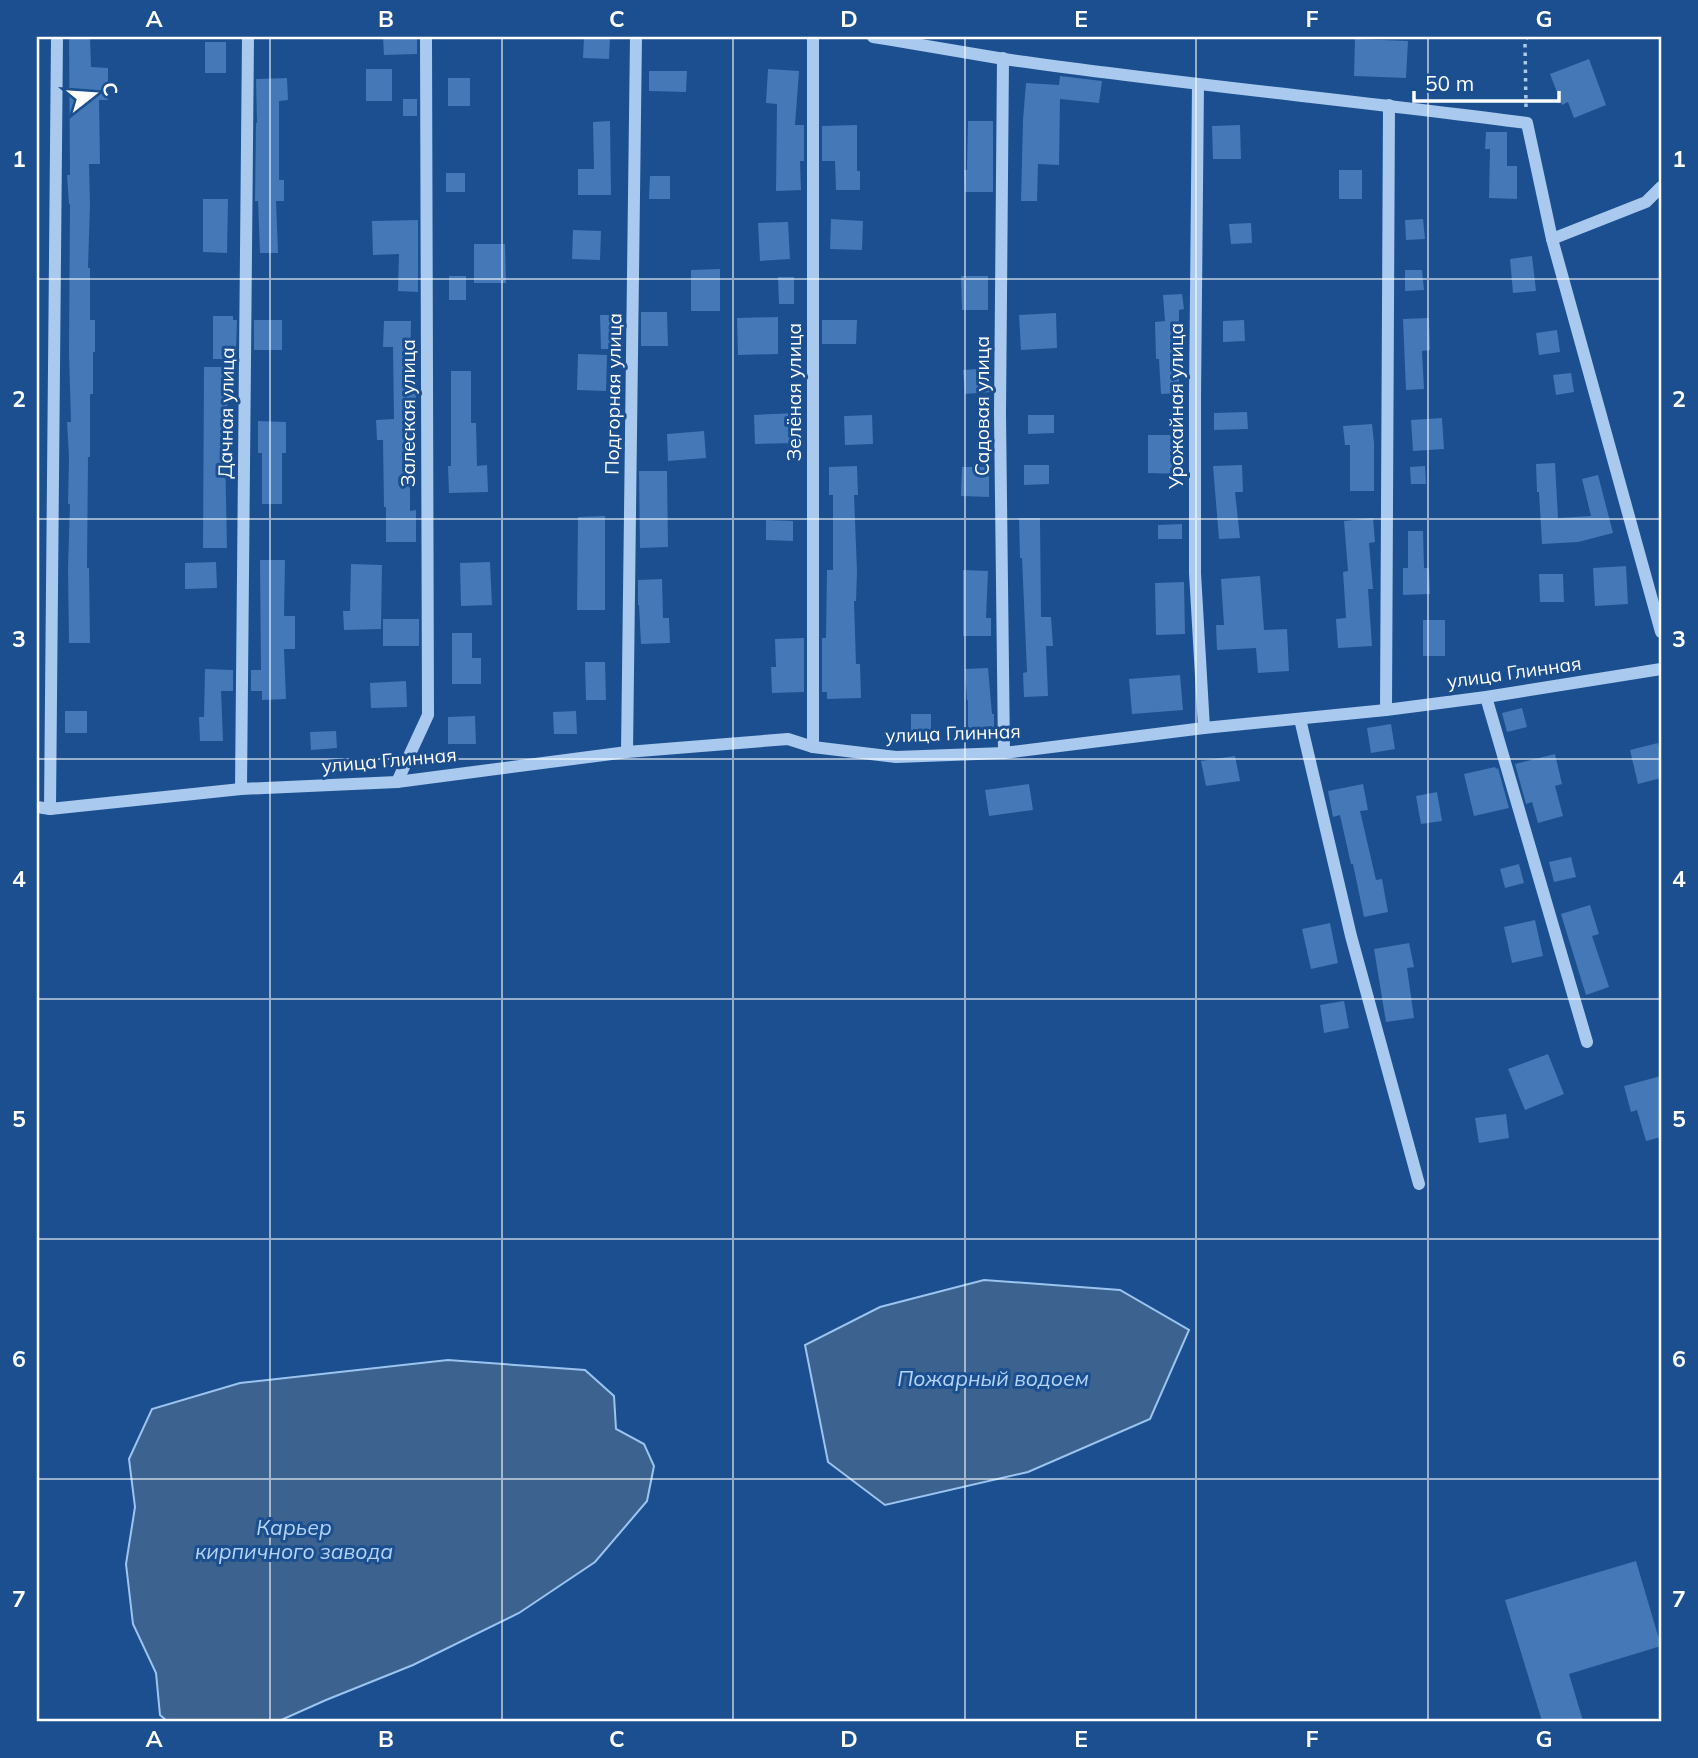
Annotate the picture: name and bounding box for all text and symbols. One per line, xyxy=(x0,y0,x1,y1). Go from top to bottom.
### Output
text: A xyxy=(145,4,163,33)
text: B xyxy=(378,4,394,33)
text: C xyxy=(609,4,625,33)
text: D xyxy=(840,4,858,33)
text: E xyxy=(1074,4,1088,33)
text: F xyxy=(1305,4,1319,33)
text: G xyxy=(1535,4,1553,33)
north arrow xyxy=(60,60,130,130)
scale bar xyxy=(1414,60,1560,104)
text: 50 m xyxy=(1425,70,1474,96)
text: С xyxy=(97,79,124,99)
text: 1 xyxy=(12,144,26,173)
text: 1 xyxy=(1672,144,1686,173)
street label: Подгорная улица xyxy=(600,313,626,475)
street label: Зелёная улица xyxy=(782,323,806,461)
street label: Урожайная улица xyxy=(1164,323,1188,490)
street label: Садовая улица xyxy=(970,336,994,476)
street label: Залеская улица xyxy=(396,339,420,487)
street label: Дачная улица xyxy=(213,347,239,479)
text: 2 xyxy=(12,384,26,413)
text: 2 xyxy=(1672,384,1686,413)
text: 3 xyxy=(12,624,26,653)
text: 3 xyxy=(1672,624,1686,653)
street label: улица Глинная xyxy=(1445,651,1583,693)
street label: улица Глинная xyxy=(885,719,1021,747)
street label: улица Глинная xyxy=(321,742,457,778)
text: 4 xyxy=(12,864,26,893)
text: 4 xyxy=(1672,864,1686,893)
text: 5 xyxy=(12,1104,26,1133)
text: 5 xyxy=(1672,1104,1686,1133)
text: 6 xyxy=(12,1344,26,1373)
text: 6 xyxy=(1672,1344,1686,1373)
water label: Пожарный водоем xyxy=(897,1365,1089,1391)
water label: Карьер кирпичного завода xyxy=(195,1514,393,1564)
text: 7 xyxy=(12,1584,26,1613)
text: 7 xyxy=(1672,1584,1686,1613)
text: A xyxy=(145,1724,163,1753)
text: B xyxy=(378,1724,394,1753)
text: C xyxy=(609,1724,625,1753)
text: D xyxy=(840,1724,858,1753)
text: E xyxy=(1074,1724,1088,1753)
text: F xyxy=(1305,1724,1319,1753)
text: G xyxy=(1535,1724,1553,1753)

